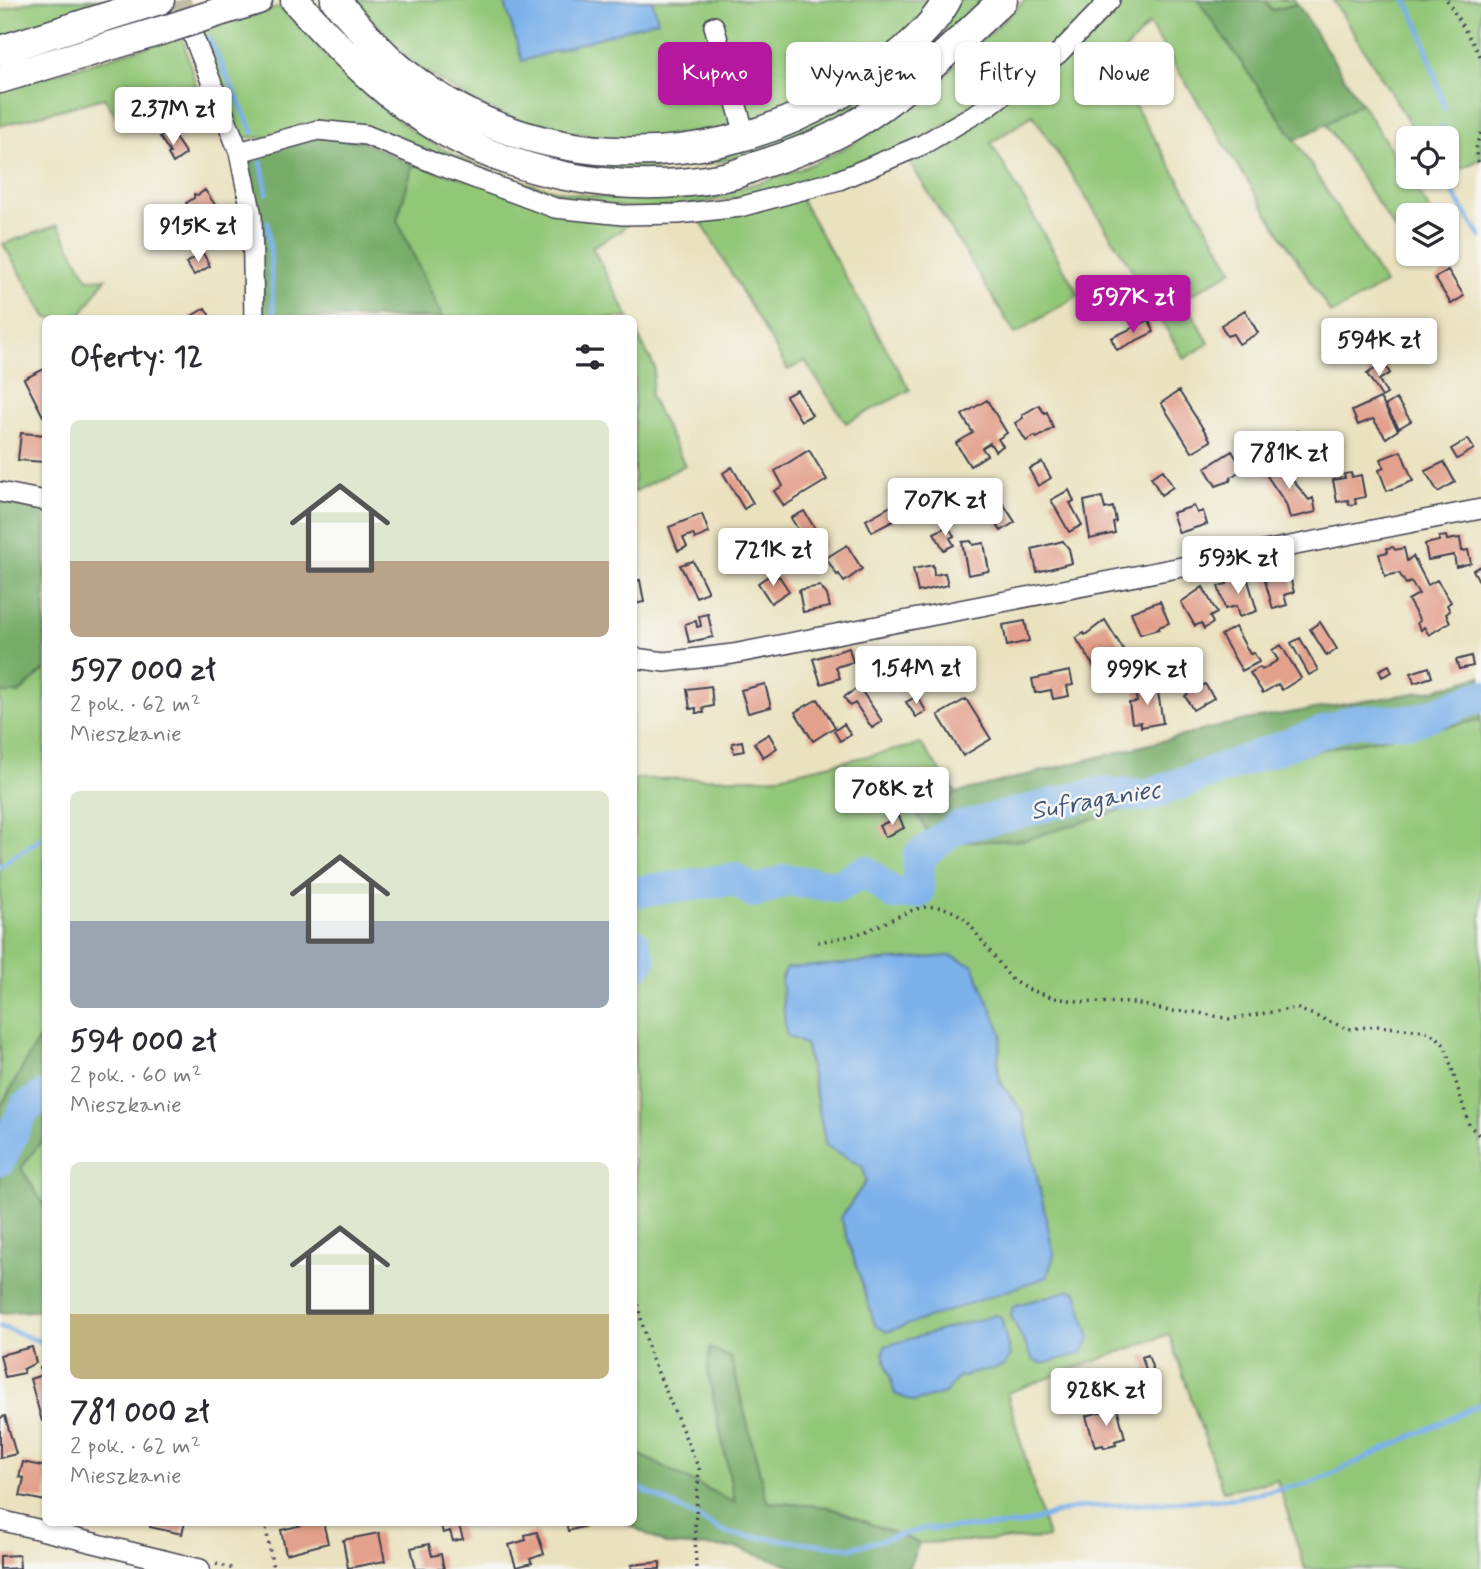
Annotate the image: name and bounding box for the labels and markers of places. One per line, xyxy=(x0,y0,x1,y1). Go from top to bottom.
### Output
pin: 2.37M zł xyxy=(101,88,245,147)
pin: 915K zł xyxy=(133,204,263,264)
pin: 597K zł xyxy=(1068,276,1198,335)
pin: 594K zł xyxy=(1314,318,1444,378)
pin: 781K zł xyxy=(1224,432,1354,491)
pin: 707K zł xyxy=(880,478,1010,538)
pin: 721K zł xyxy=(708,528,838,588)
pin: 593K zł xyxy=(1173,536,1303,596)
pin: 1.54M zł xyxy=(844,646,988,706)
pin: 999K zł xyxy=(1082,648,1212,707)
pin: 708K zł xyxy=(827,768,957,827)
pin: 928K zł xyxy=(1041,1368,1171,1428)

